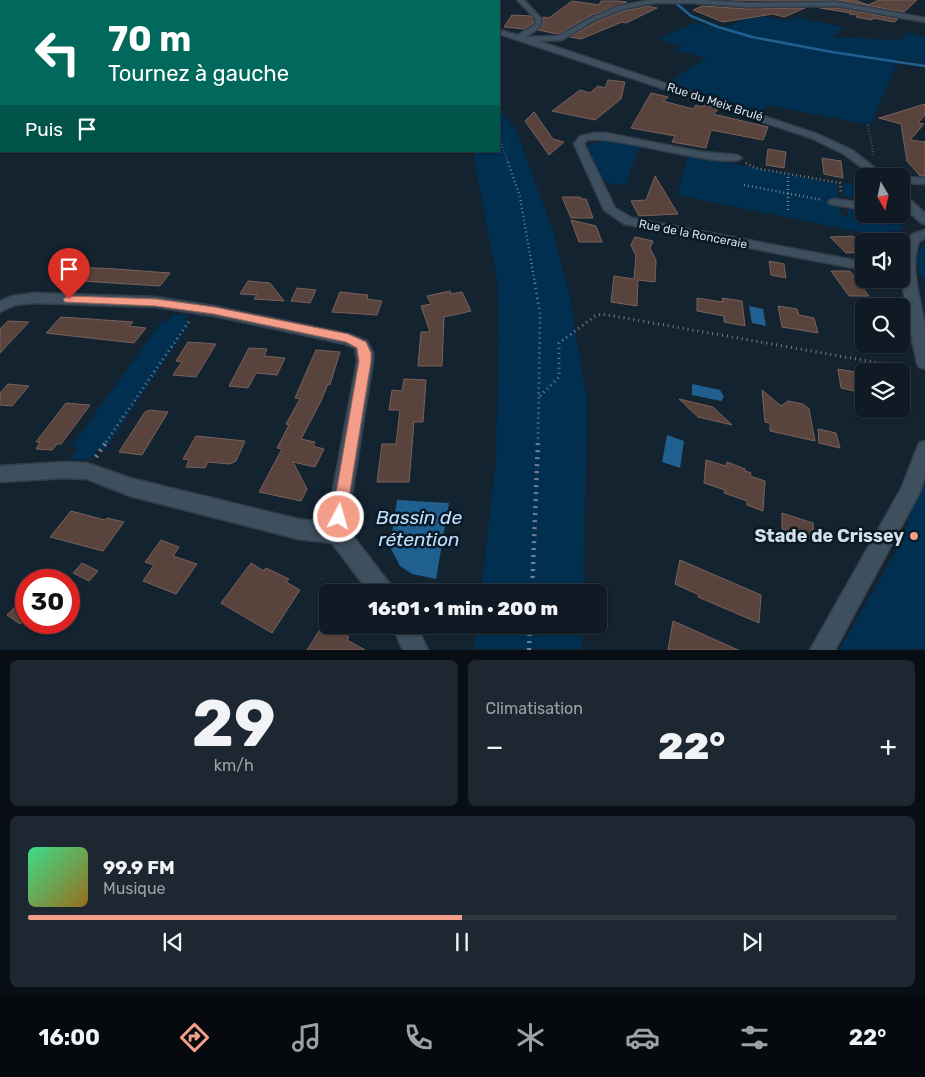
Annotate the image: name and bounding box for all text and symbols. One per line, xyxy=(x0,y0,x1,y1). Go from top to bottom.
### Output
text: 70 m xyxy=(108,18,191,60)
icon: left xyxy=(25,20,90,85)
text: Tournez à gauche xyxy=(108,60,289,87)
street label: Rue du Meix Brulé xyxy=(665,80,765,124)
icon: arrive xyxy=(73,115,101,143)
text: Puis xyxy=(25,118,63,141)
north arrow xyxy=(855,168,910,222)
map controls xyxy=(855,168,910,418)
street label: Rue de la Ronceraie xyxy=(638,217,749,251)
button: sound xyxy=(855,233,910,288)
pin xyxy=(48,248,90,299)
icon: arrive xyxy=(55,255,83,283)
button: search xyxy=(855,298,910,353)
button: layers xyxy=(855,363,910,418)
position arrow xyxy=(312,490,364,542)
water label: Bassin de rétention xyxy=(376,506,462,551)
place label: Stade de Crissey xyxy=(754,525,904,547)
marker: Stade de Crissey xyxy=(908,530,920,542)
speed limit sign: 30 xyxy=(15,569,80,634)
text: 16:01 · 1 min · 200 m xyxy=(368,597,558,620)
text: 29 xyxy=(192,685,276,762)
text: Climatisation xyxy=(486,699,583,718)
text: 22° xyxy=(658,723,725,769)
text: − xyxy=(486,730,504,763)
text: + xyxy=(880,730,897,763)
text: km/h xyxy=(214,756,254,775)
text: 99.9 FM xyxy=(103,856,175,879)
text: Musique xyxy=(103,879,166,898)
icon: previous xyxy=(159,928,187,956)
icon: pause xyxy=(448,928,476,956)
icon: next xyxy=(738,928,766,956)
icon: directions xyxy=(177,1020,212,1055)
icon: music xyxy=(289,1020,324,1055)
icon: phone xyxy=(401,1020,436,1055)
icon: climate xyxy=(513,1020,548,1055)
icon: car xyxy=(625,1020,660,1055)
icon: filters xyxy=(737,1020,772,1055)
text: 16:00 xyxy=(38,1024,100,1051)
text: 22° xyxy=(849,1024,886,1051)

